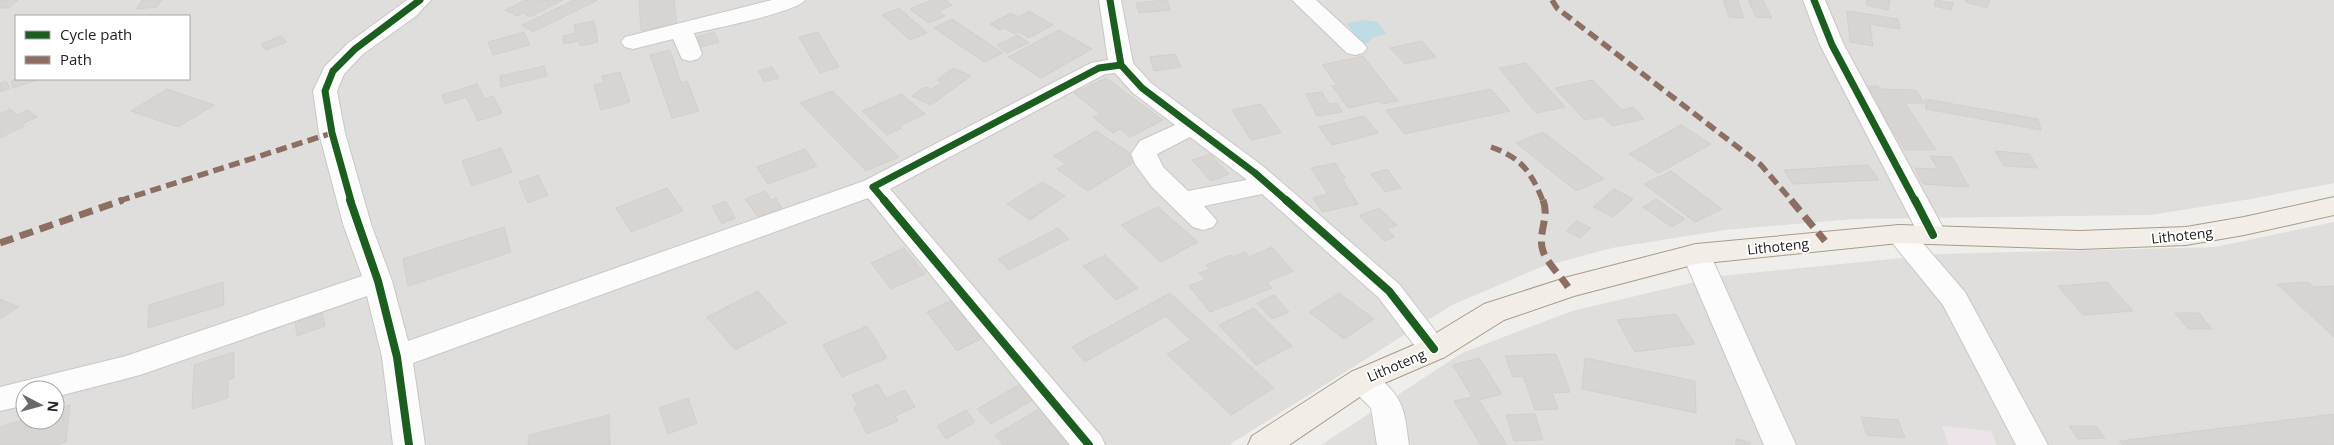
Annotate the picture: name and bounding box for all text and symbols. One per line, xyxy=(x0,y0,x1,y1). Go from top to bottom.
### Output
legend xyxy=(15,15,190,80)
text: Cycle path xyxy=(60,24,132,44)
text: Path xyxy=(60,49,92,69)
street label: Lithoteng xyxy=(2150,222,2214,248)
street label: Lithoteng xyxy=(1746,233,1810,259)
street label: Lithoteng xyxy=(1364,344,1429,386)
north arrow xyxy=(15,380,65,430)
text: N xyxy=(43,400,63,413)

